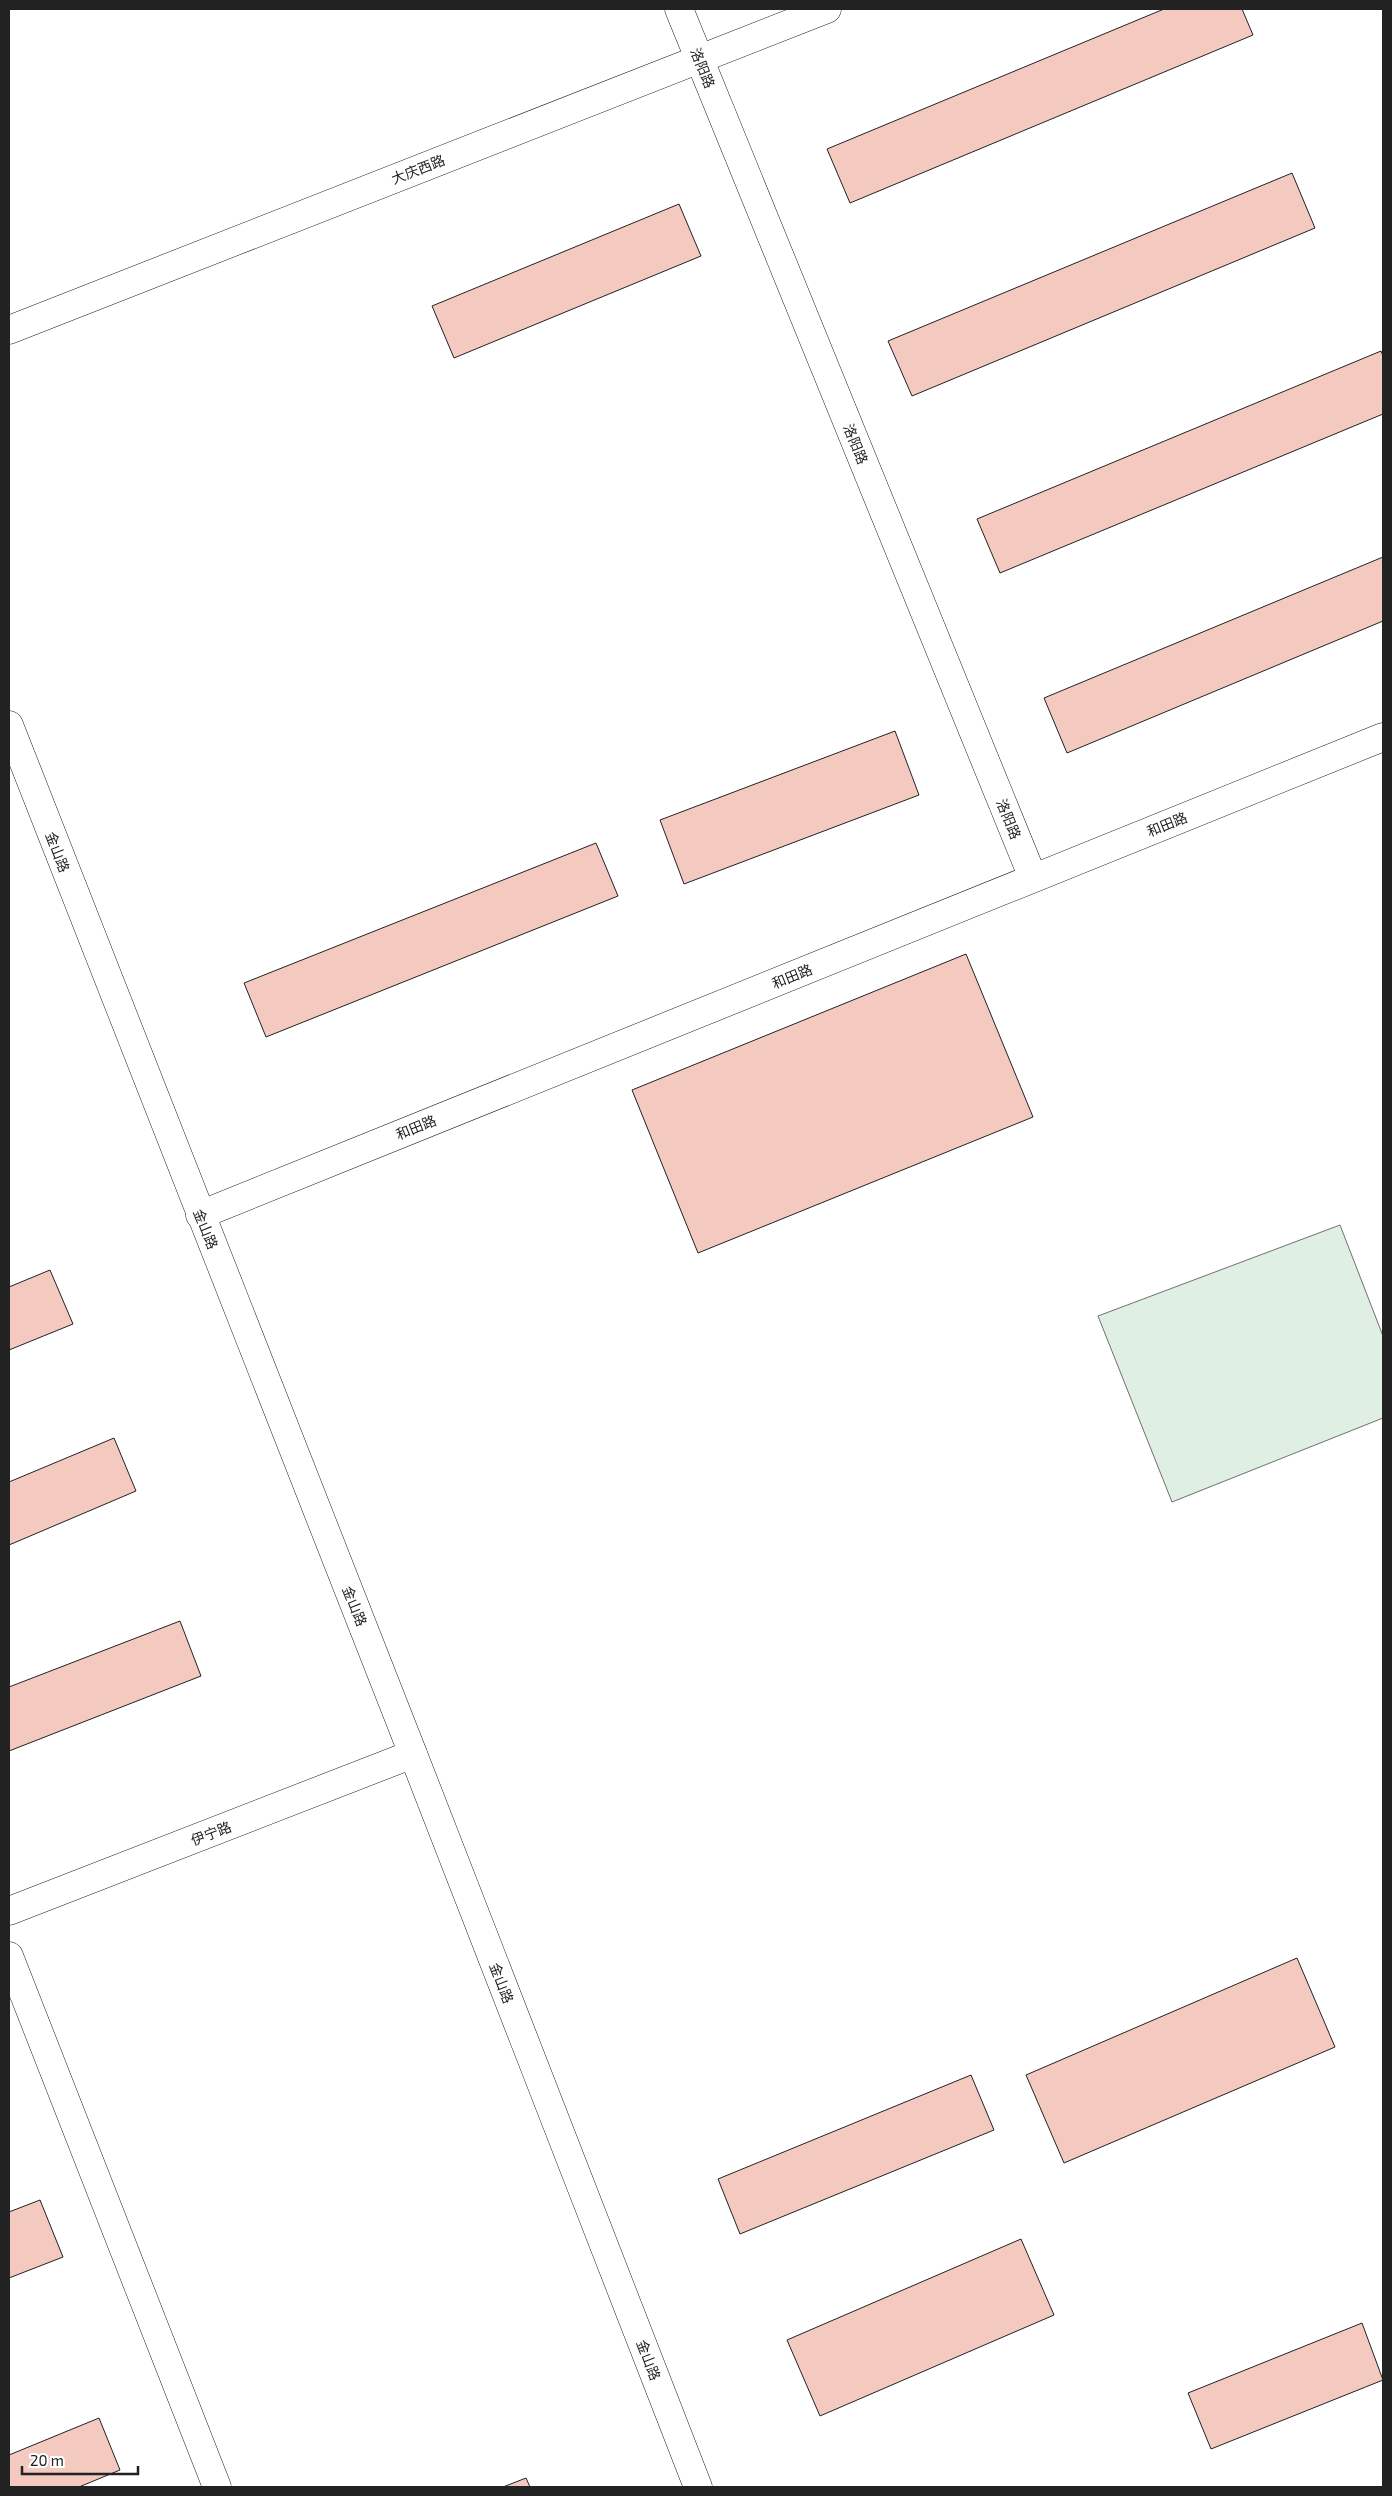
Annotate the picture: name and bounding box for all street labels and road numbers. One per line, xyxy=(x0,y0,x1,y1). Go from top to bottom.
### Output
street label: 洛阳路 xyxy=(687,45,719,91)
street label: 大庆西路 xyxy=(389,151,447,187)
street label: 洛阳路 xyxy=(840,421,872,467)
street label: 洛阳路 xyxy=(993,796,1025,842)
street label: 和田路 xyxy=(1144,808,1190,840)
street label: 金山路 xyxy=(43,829,73,875)
street label: 和田路 xyxy=(769,960,815,992)
street label: 和田路 xyxy=(393,1111,439,1143)
street label: 金山路 xyxy=(190,1206,222,1252)
street label: 金山路 xyxy=(339,1583,371,1629)
street label: 伊宁路 xyxy=(188,1818,234,1848)
street label: 金山路 xyxy=(487,1960,517,2006)
street label: 金山路 xyxy=(634,2337,664,2383)

